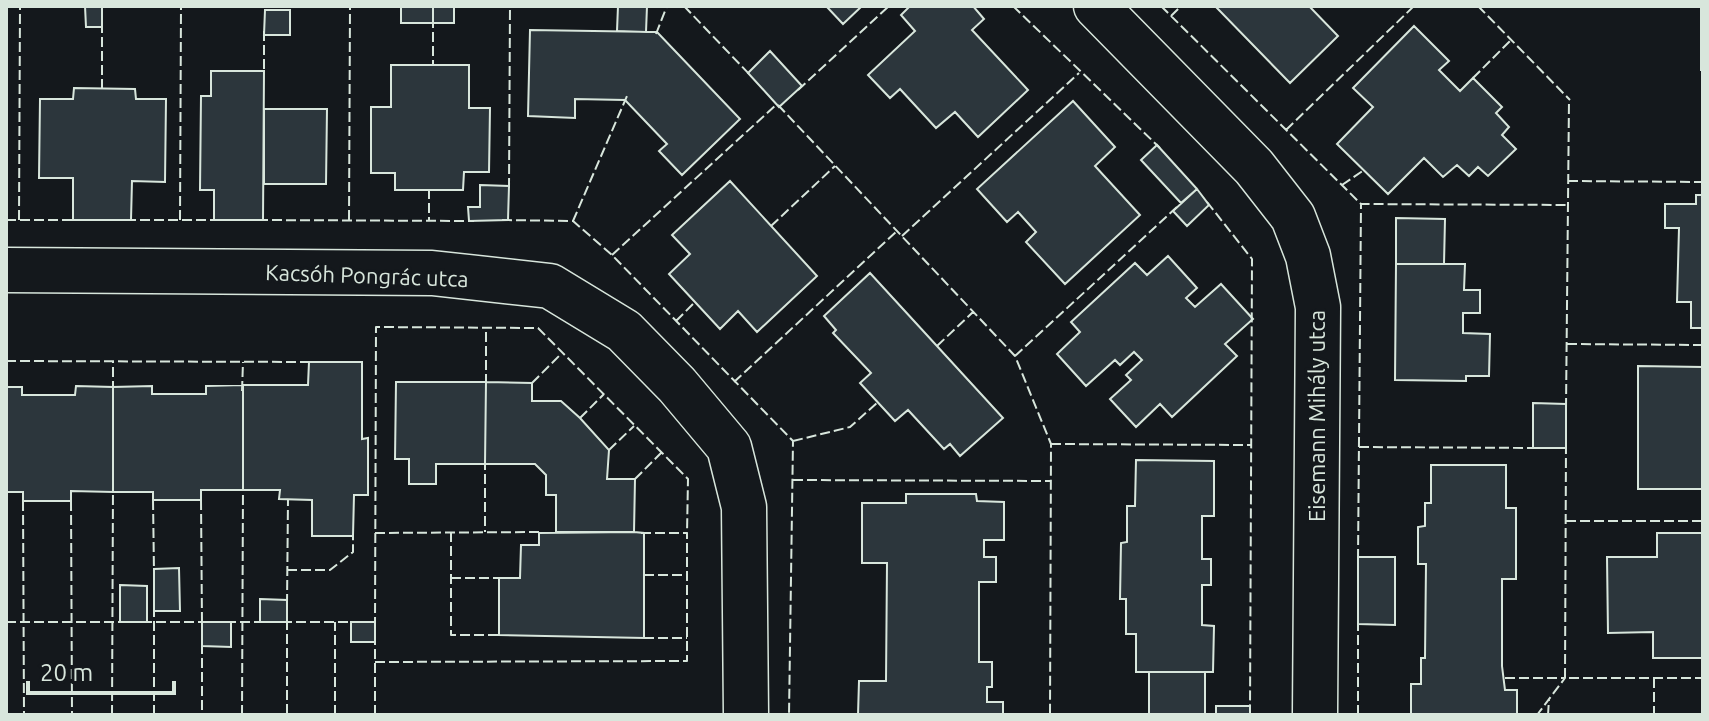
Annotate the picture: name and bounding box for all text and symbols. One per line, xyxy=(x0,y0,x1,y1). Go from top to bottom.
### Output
street label: Kacsóh Pongrác utca xyxy=(265,259,469,291)
street label: Eisemann Mihály utca xyxy=(1304,310,1329,522)
scale bar xyxy=(28,645,174,695)
text: 20 m xyxy=(40,659,93,686)

